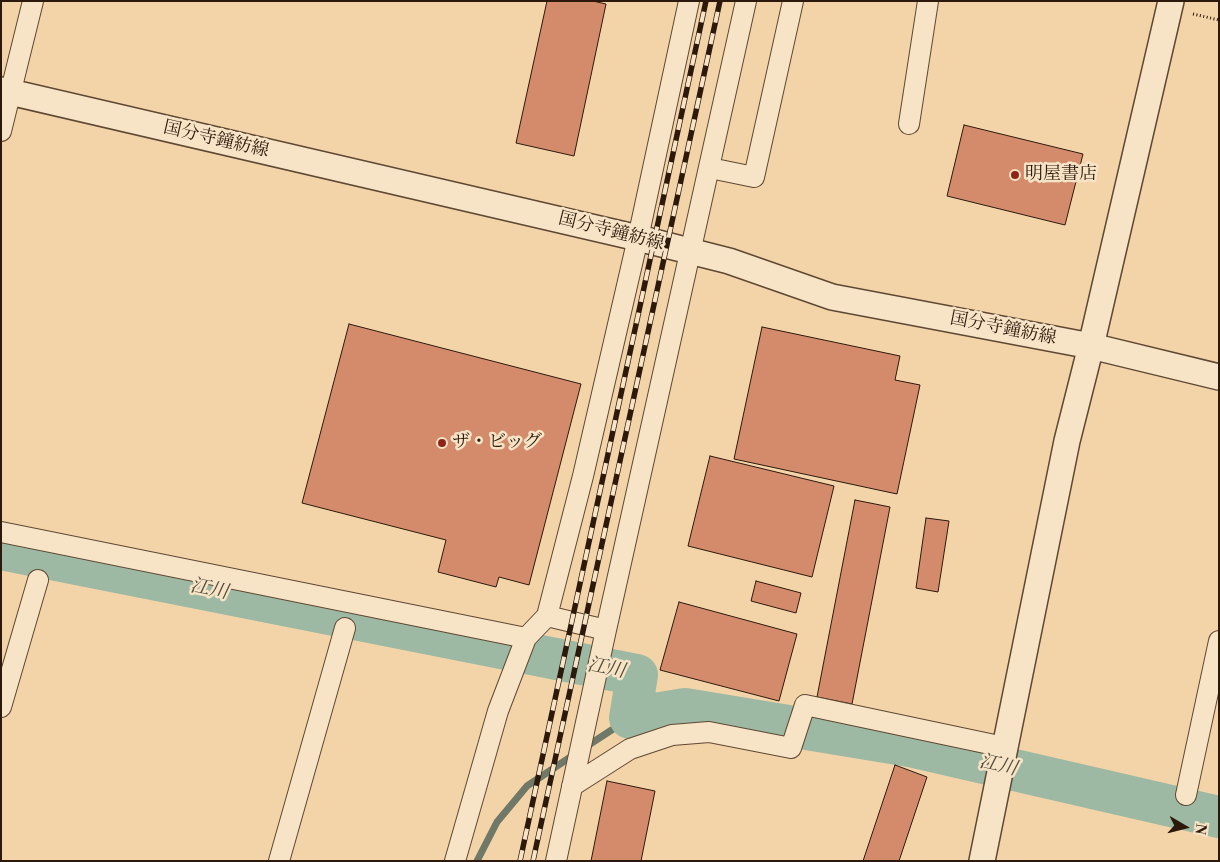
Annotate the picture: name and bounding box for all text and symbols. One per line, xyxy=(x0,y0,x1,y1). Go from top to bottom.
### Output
street label: 国分寺鐘紡線 xyxy=(161,117,271,163)
place label: 明屋書店 xyxy=(1025,164,1097,186)
marker: 明屋書店 xyxy=(1009,169,1021,181)
street label: 国分寺鐘紡線 xyxy=(556,208,666,256)
street label: 国分寺鐘紡線 xyxy=(948,308,1058,350)
place label: ザ・ビッグ xyxy=(452,432,542,454)
marker: ザ・ビッグ xyxy=(436,437,448,449)
water label: 江川 xyxy=(188,575,230,605)
water label: 江川 xyxy=(585,654,627,684)
water label: 江川 xyxy=(977,751,1019,781)
north arrow xyxy=(1160,802,1210,852)
text: N xyxy=(1190,822,1210,836)

